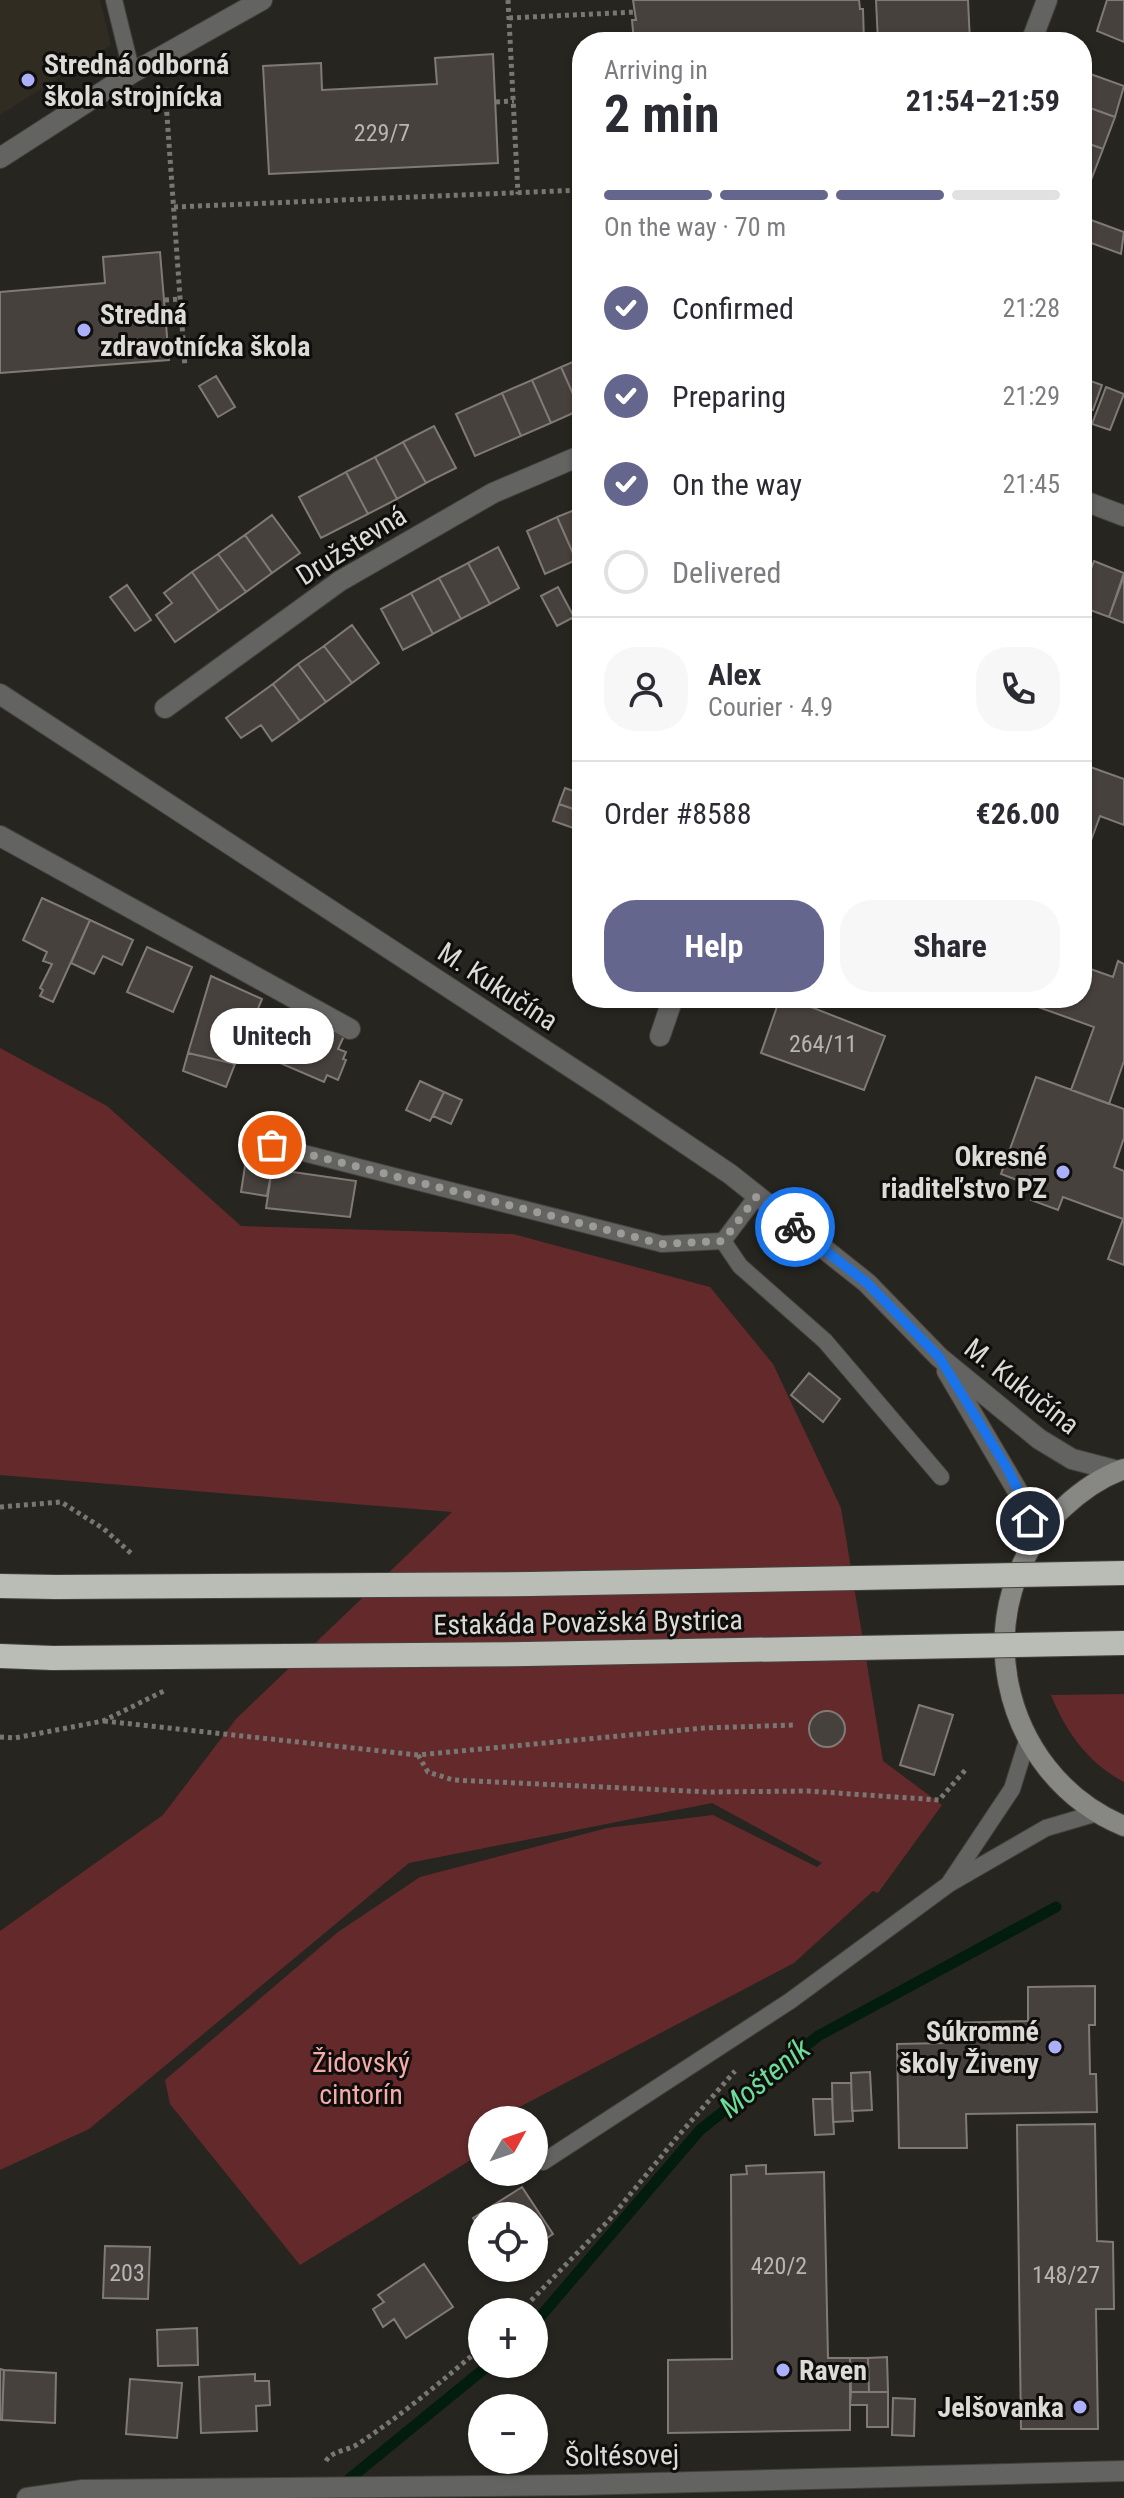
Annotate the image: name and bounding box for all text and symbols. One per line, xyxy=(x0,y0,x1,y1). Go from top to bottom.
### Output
place label: Stredná odborná škola strojnícka xyxy=(44,48,229,113)
text: Arriving in xyxy=(604,55,708,85)
marker: Stredná odborná škola strojnícka xyxy=(19,71,37,89)
text: 21:54–21:59 xyxy=(906,83,1060,118)
text: 2 min xyxy=(604,84,720,145)
house number: 229/7 xyxy=(354,119,410,147)
text: On the way · 70 m xyxy=(604,212,786,242)
icon: check xyxy=(604,286,648,330)
text: Confirmed xyxy=(672,291,794,326)
text: 21:28 xyxy=(1003,293,1060,323)
place label: Stredná zdravotnícka škola xyxy=(100,298,310,363)
marker: Stredná zdravotnícka škola xyxy=(75,321,93,339)
icon: check xyxy=(604,374,648,418)
text: Preparing xyxy=(672,379,786,414)
text: 21:29 xyxy=(1003,381,1060,411)
icon: check xyxy=(604,462,648,506)
text: On the way xyxy=(672,467,802,502)
text: 21:45 xyxy=(1003,469,1060,499)
street label: Družstevná xyxy=(290,499,412,592)
text: Delivered xyxy=(672,555,781,590)
button: person xyxy=(604,647,688,731)
button: phone xyxy=(976,647,1060,731)
text: Alex xyxy=(708,657,761,692)
text: Courier · 4.9 xyxy=(708,692,833,722)
text: Order #8588 xyxy=(604,796,752,831)
text: €26.00 xyxy=(975,796,1060,831)
button: Help xyxy=(604,900,824,992)
button: Share xyxy=(840,900,1060,992)
street label: M. Kukučína xyxy=(432,936,564,1037)
callout: Unitech xyxy=(210,1009,334,1065)
text: Unitech xyxy=(232,1021,312,1051)
house number: 264/11 xyxy=(789,1030,857,1058)
pin xyxy=(238,1111,306,1179)
icon: bag xyxy=(250,1123,294,1167)
place label: Okresné riaditeľstvo PZ xyxy=(881,1140,1047,1205)
marker: Okresné riaditeľstvo PZ xyxy=(1054,1163,1072,1181)
courier xyxy=(755,1187,835,1267)
icon: bike xyxy=(773,1205,817,1249)
street label: M. Kukučína xyxy=(958,1331,1085,1441)
pin xyxy=(996,1487,1064,1555)
icon: home xyxy=(1008,1499,1052,1543)
street label: Estakáda Považská Bystrica xyxy=(433,1603,743,1642)
place label: Súkromné školy Živeny xyxy=(899,2015,1040,2080)
water label: Mošteník xyxy=(712,2030,818,2125)
marker: Súkromné školy Živeny xyxy=(1046,2038,1064,2056)
park label: Židovský cintorín xyxy=(312,2046,410,2111)
north arrow xyxy=(468,2106,548,2186)
map controls xyxy=(468,2106,548,2474)
button: locate xyxy=(468,2202,548,2282)
house number: 420/2 xyxy=(751,2252,807,2280)
house number: 203 xyxy=(109,2259,145,2287)
house number: 148/27 xyxy=(1032,2261,1100,2289)
button: + xyxy=(468,2298,548,2378)
place label: Raven xyxy=(799,2354,867,2387)
marker: Raven xyxy=(774,2361,792,2379)
place label: Jelšovanka xyxy=(937,2391,1064,2424)
button: − xyxy=(468,2394,548,2474)
marker: Jelšovanka xyxy=(1071,2398,1089,2416)
street label: Šoltésovej xyxy=(565,2438,679,2473)

